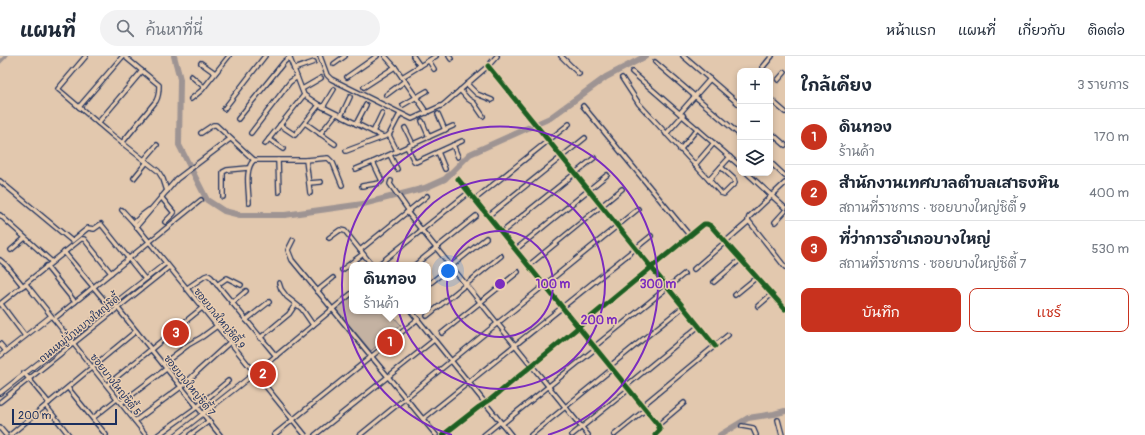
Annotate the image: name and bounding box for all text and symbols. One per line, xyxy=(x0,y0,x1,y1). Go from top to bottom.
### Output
search box xyxy=(100,10,380,46)
icon: search xyxy=(114,17,136,39)
text: แผนที่ xyxy=(20,19,76,43)
text: ค้นหาที่นี่ xyxy=(146,21,203,40)
text: หน้าแรก xyxy=(886,22,936,39)
text: แผนที่ xyxy=(958,22,996,39)
text: เกี่ยวกับ xyxy=(1018,22,1065,39)
text: ติดต่อ xyxy=(1087,22,1125,39)
map controls xyxy=(737,68,773,176)
button: + xyxy=(737,68,773,104)
text: ใกล้เคียง xyxy=(801,75,872,96)
text: 3 รายการ xyxy=(1077,77,1129,93)
button: − xyxy=(737,104,773,140)
text: ดินทอง xyxy=(839,118,892,137)
text: 1 xyxy=(811,129,817,145)
text: 170 m xyxy=(1094,129,1129,145)
button: layers xyxy=(737,140,773,176)
text: ร้านค้า xyxy=(839,144,875,160)
text: สำนักงานเทศบาลตำบลเสาธงหิน xyxy=(839,174,1059,193)
text: 2 xyxy=(810,185,818,201)
text: 400 m xyxy=(1089,185,1129,201)
text: สถานที่ราชการ · ซอยบางใหญ่ซิตี้ 9 xyxy=(839,200,1026,216)
text: ที่ว่าการอำเภอบางใหญ่ xyxy=(839,230,991,249)
text: 3 xyxy=(810,241,818,257)
text: 530 m xyxy=(1091,241,1129,257)
text: สถานที่ราชการ · ซอยบางใหญ่ซิตี้ 7 xyxy=(839,256,1026,272)
your location xyxy=(438,261,458,281)
popup xyxy=(349,262,431,314)
text: ดินทอง xyxy=(364,270,416,289)
centre of rings xyxy=(493,277,507,291)
text: 100 m xyxy=(536,277,571,292)
text: 300 m xyxy=(640,277,677,292)
street label: ซอยบางใหญ่ซิตี้ 9 xyxy=(191,283,250,351)
button: บันทึก xyxy=(801,288,961,332)
button: แชร์ xyxy=(969,288,1129,332)
street label: ถนนหมู่บ้านบางใหญ่ซิตี้ xyxy=(34,289,124,366)
text: ร้านค้า xyxy=(364,296,399,312)
text: 200 m xyxy=(581,313,618,328)
pin: 3 xyxy=(163,318,189,348)
pin: 1 xyxy=(377,327,403,357)
street label: ซอยบางใหญ่ซิตี้ 5 xyxy=(87,349,146,418)
street label: ซอยบางใหญ่ซิตี้ 7 xyxy=(161,350,221,419)
pin: 2 xyxy=(250,359,276,389)
scale bar xyxy=(12,407,117,426)
text: 200 m xyxy=(18,409,51,422)

